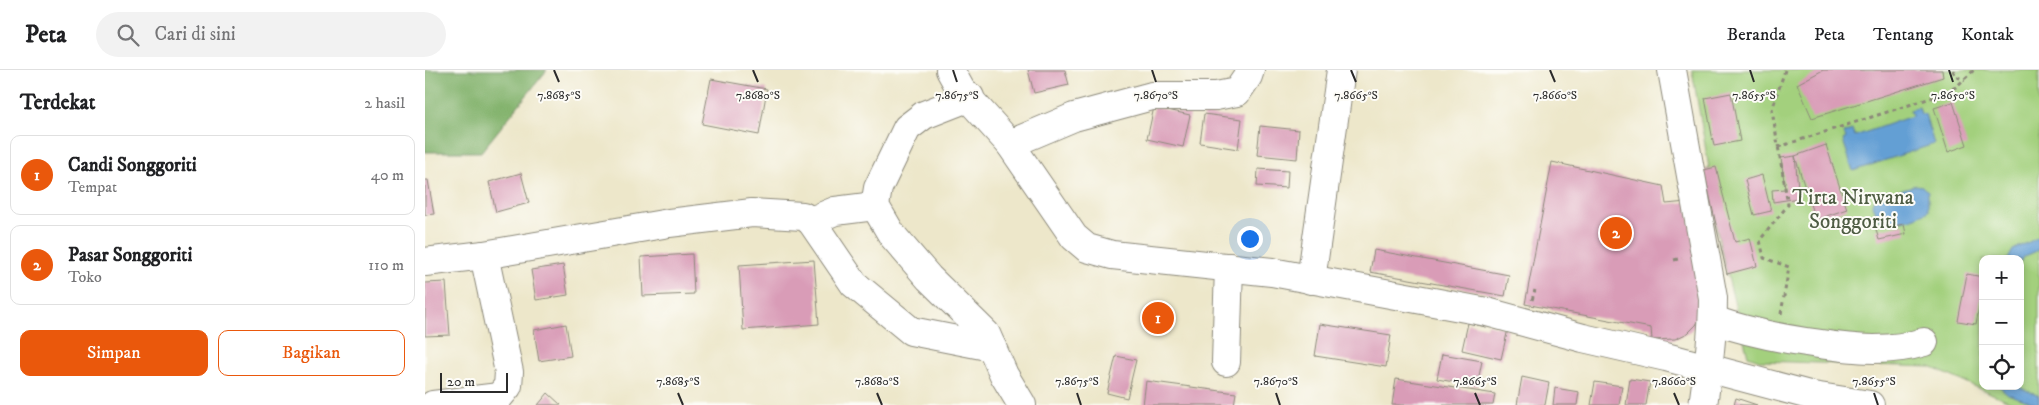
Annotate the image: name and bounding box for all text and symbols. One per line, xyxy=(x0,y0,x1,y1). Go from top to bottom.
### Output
search box xyxy=(96,12,446,57)
text: Peta xyxy=(25,20,66,50)
icon: search xyxy=(114,21,142,49)
text: Cari di sini xyxy=(154,23,236,46)
text: Beranda xyxy=(1727,24,1786,46)
text: Peta xyxy=(1814,24,1845,46)
text: Tentang xyxy=(1873,24,1933,46)
text: Kontak xyxy=(1961,24,2014,46)
text: 7.8685°S xyxy=(537,88,581,103)
text: 7.8680°S xyxy=(736,88,780,103)
text: 7.8675°S xyxy=(935,88,979,103)
text: 7.8670°S xyxy=(1134,88,1178,103)
text: 7.8665°S xyxy=(1334,88,1378,103)
text: 7.8660°S xyxy=(1533,88,1577,103)
text: 7.8655°S xyxy=(1732,88,1776,103)
text: 7.8650°S xyxy=(1931,88,1975,103)
text: Terdekat xyxy=(20,90,95,116)
text: 2 hasil xyxy=(364,93,405,113)
text: Candi Songgoriti xyxy=(68,154,197,177)
text: 1 xyxy=(34,165,40,185)
text: 40 m xyxy=(371,165,404,185)
text: Tempat xyxy=(68,177,117,197)
park label: Tirta Nirwana Songgoriti xyxy=(1792,185,1914,235)
pin: 2 xyxy=(1600,214,1632,252)
your location xyxy=(1237,226,1263,252)
text: Pasar Songgoriti xyxy=(68,244,192,267)
text: 2 xyxy=(33,255,41,275)
text: 110 m xyxy=(368,255,404,275)
map controls xyxy=(1979,255,2024,390)
button: + xyxy=(1979,255,2024,300)
text: Toko xyxy=(68,267,102,287)
pin: 1 xyxy=(1142,299,1174,337)
button: − xyxy=(1979,300,2024,345)
button: Simpan xyxy=(20,330,208,376)
button: Bagikan xyxy=(218,330,405,376)
button: locate xyxy=(1979,345,2024,390)
scale bar xyxy=(440,370,507,393)
text: 20 m xyxy=(447,373,475,391)
text: 7.8685°S xyxy=(656,374,700,389)
text: 7.8680°S xyxy=(855,374,899,389)
text: 7.8675°S xyxy=(1055,374,1099,389)
text: 7.8670°S xyxy=(1254,374,1298,389)
text: 7.8665°S xyxy=(1453,374,1497,389)
text: 7.8660°S xyxy=(1652,374,1696,389)
text: 7.8655°S xyxy=(1852,374,1896,389)

